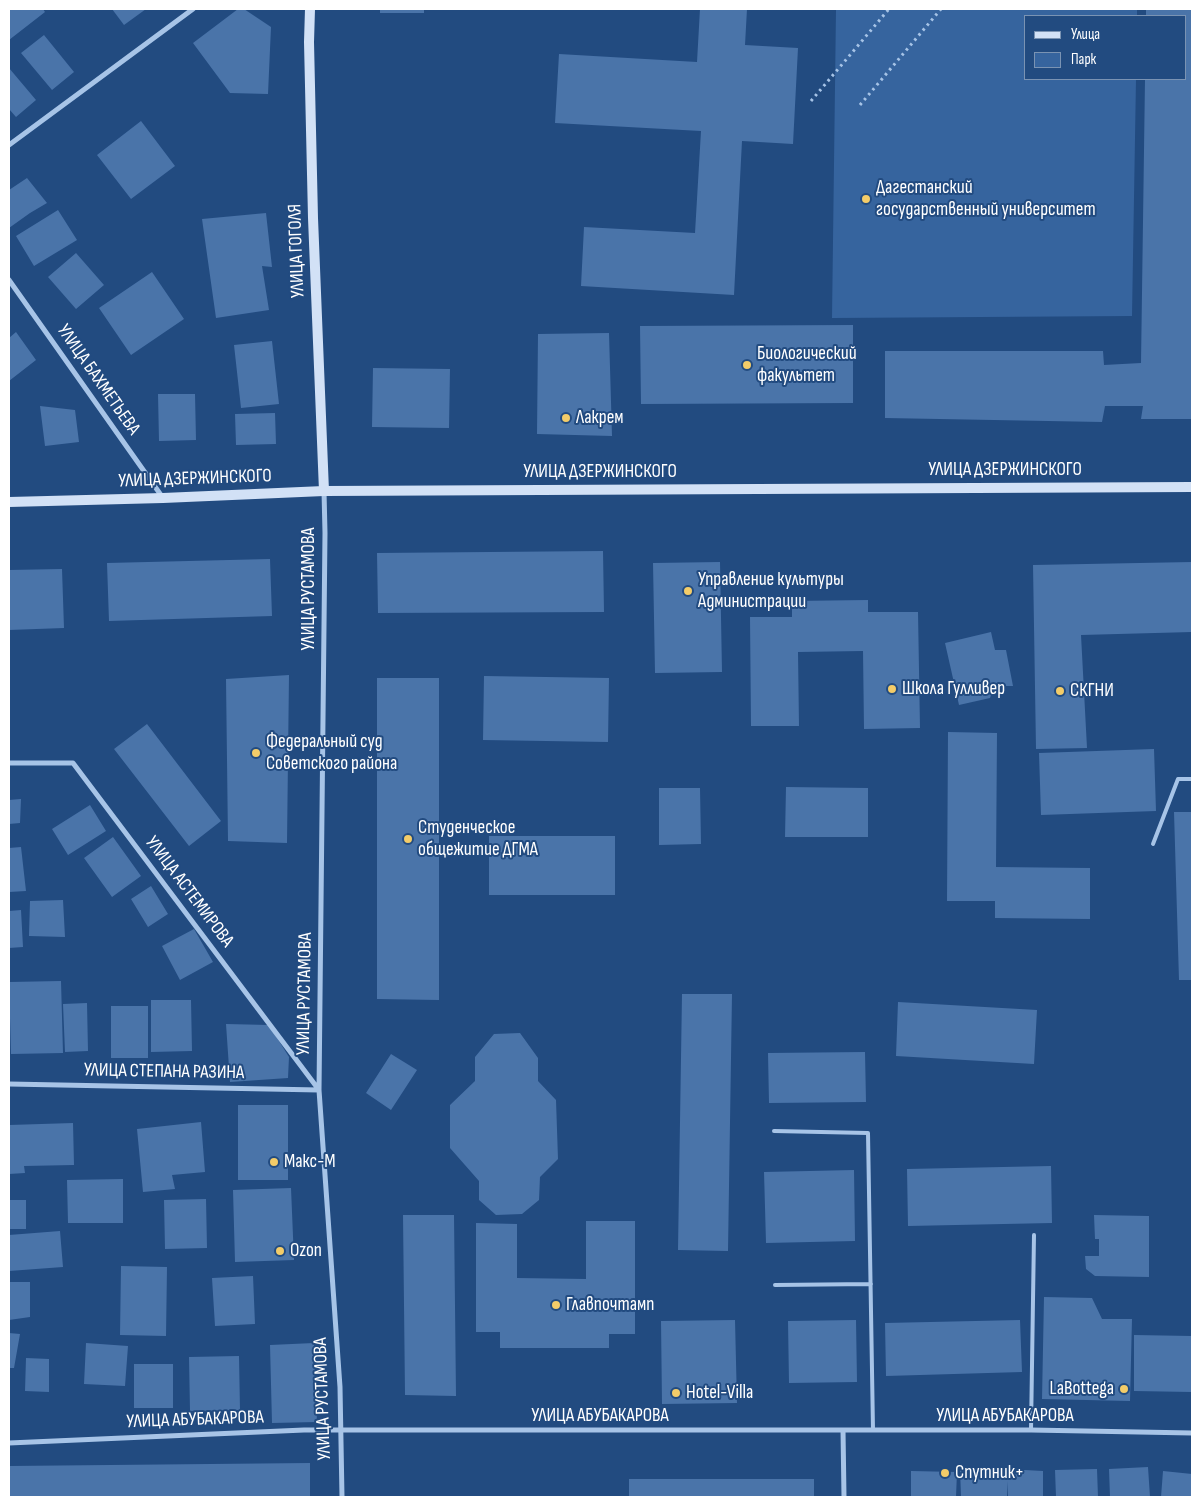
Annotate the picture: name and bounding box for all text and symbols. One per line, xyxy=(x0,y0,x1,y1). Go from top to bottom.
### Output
legend xyxy=(1024,15,1186,80)
text: Улица xyxy=(1071,25,1100,44)
text: Парк xyxy=(1071,50,1096,69)
place label: Дагестанский государственный университет xyxy=(876,177,1096,221)
marker: Дагестанский государственный университет xyxy=(860,193,872,205)
street label: УЛИЦА ГОГОЛЯ xyxy=(284,204,310,298)
street label: УЛИЦА БАХМЕТЬЕВА xyxy=(51,320,145,440)
place label: Биологический факультет xyxy=(757,343,857,387)
marker: Биологический факультет xyxy=(741,359,753,371)
place label: Лакрем xyxy=(576,407,624,429)
marker: Лакрем xyxy=(560,412,572,424)
street label: УЛИЦА ДЗЕРЖИНСКОГО xyxy=(928,459,1082,481)
street label: УЛИЦА ДЗЕРЖИНСКОГО xyxy=(523,461,677,483)
street label: УЛИЦА ДЗЕРЖИНСКОГО xyxy=(118,465,272,493)
street label: УЛИЦА РУСТАМОВА xyxy=(298,528,320,650)
place label: Управление культуры Администрации xyxy=(698,569,844,613)
marker: Управление культуры Администрации xyxy=(682,585,694,597)
place label: Школа Гулливер xyxy=(902,678,1005,700)
place label: СКГНИ xyxy=(1070,680,1114,702)
marker: Школа Гулливер xyxy=(886,683,898,695)
marker: СКГНИ xyxy=(1054,685,1066,697)
place label: Федеральный суд Советского района xyxy=(266,731,397,775)
marker: Федеральный суд Советского района xyxy=(250,747,262,759)
place label: Студенческое общежитие ДГМА xyxy=(418,817,538,861)
street label: УЛИЦА АСТЕМИРОВА xyxy=(140,832,238,952)
marker: Студенческое общежитие ДГМА xyxy=(402,833,414,845)
street label: УЛИЦА РУСТАМОВА xyxy=(293,932,317,1056)
street label: УЛИЦА СТЕПАНА РАЗИНА xyxy=(84,1059,244,1085)
place label: Макс-М xyxy=(284,1151,335,1173)
marker: Макс-М xyxy=(268,1156,280,1168)
place label: Ozon xyxy=(290,1240,322,1262)
marker: Ozon xyxy=(274,1245,286,1257)
place label: Главпочтамп xyxy=(566,1294,654,1316)
marker: Главпочтамп xyxy=(550,1299,562,1311)
street label: УЛИЦА РУСТАМОВА xyxy=(309,1337,337,1461)
place label: LaBottega xyxy=(1050,1378,1114,1400)
place label: Hotel-Villa xyxy=(686,1382,753,1404)
marker: LaBottega xyxy=(1118,1383,1130,1395)
marker: Hotel-Villa xyxy=(670,1387,682,1399)
street label: УЛИЦА АБУБАКАРОВА xyxy=(531,1405,669,1427)
street label: УЛИЦА АБУБАКАРОВА xyxy=(936,1405,1074,1427)
street label: УЛИЦА АБУБАКАРОВА xyxy=(126,1406,264,1434)
place label: Спутник+ xyxy=(955,1462,1024,1484)
marker: Спутник+ xyxy=(939,1467,951,1479)

